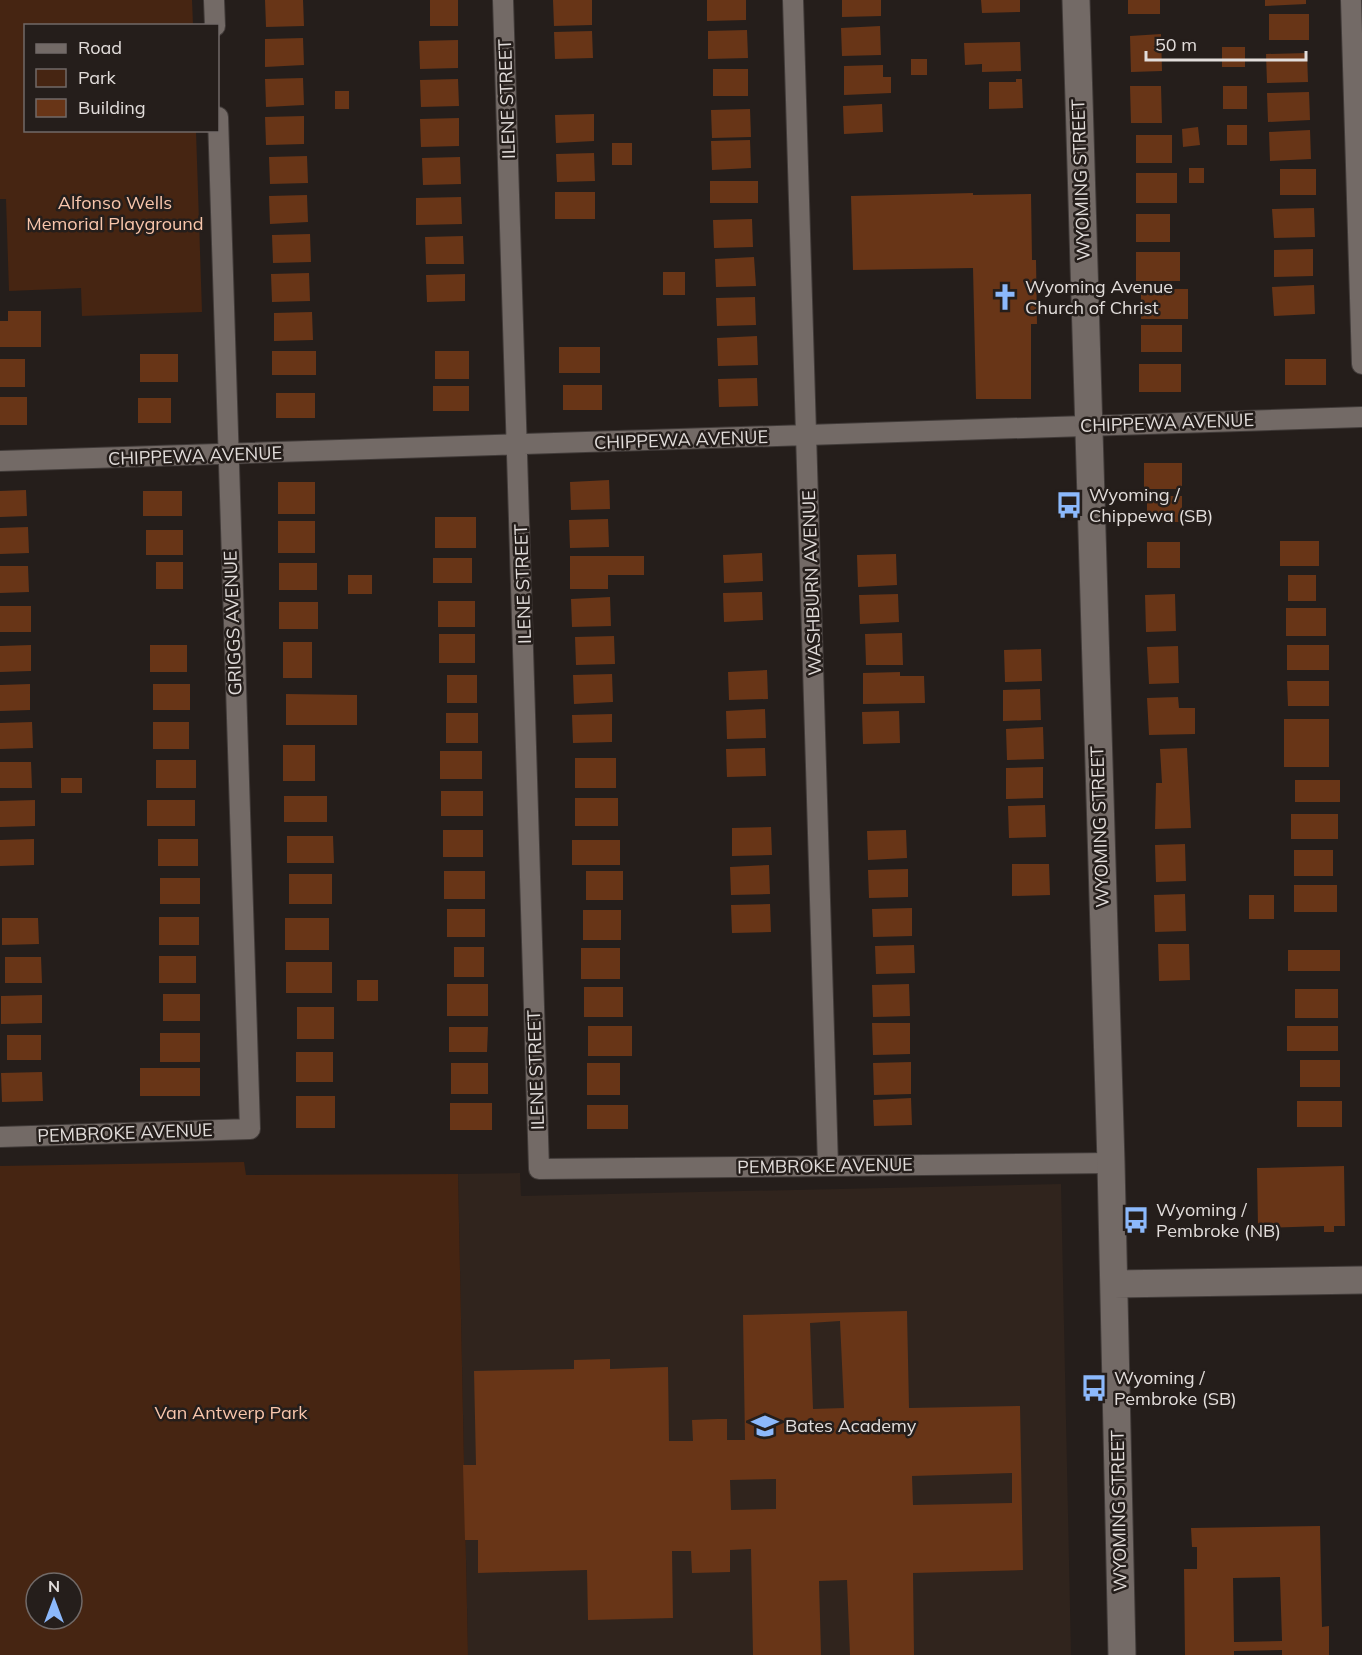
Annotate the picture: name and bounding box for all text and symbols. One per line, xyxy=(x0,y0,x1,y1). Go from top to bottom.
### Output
legend xyxy=(24,24,219,132)
scale bar xyxy=(1146,24,1306,62)
text: 50 m xyxy=(1155,33,1197,56)
text: Road xyxy=(78,36,122,59)
street label: ILENE STREET xyxy=(493,39,520,159)
text: Park xyxy=(78,66,117,89)
text: Building xyxy=(78,96,146,119)
street label: WYOMING STREET xyxy=(1066,99,1095,261)
park label: Alfonso Wells Memorial Playground xyxy=(26,191,204,235)
place label: Wyoming Avenue Church of Christ xyxy=(1025,275,1173,319)
church icon: Wyoming Avenue Church of Christ xyxy=(990,282,1020,312)
street label: CHIPPEWA AVENUE xyxy=(1080,408,1254,437)
street label: CHIPPEWA AVENUE xyxy=(594,425,768,454)
street label: CHIPPEWA AVENUE xyxy=(108,441,282,470)
place label: Wyoming / Chippewa (SB) xyxy=(1089,483,1213,527)
street label: WASHBURN AVENUE xyxy=(797,490,826,676)
bus stop icon: Wyoming / Chippewa (SB) xyxy=(1054,490,1084,520)
street label: ILENE STREET xyxy=(509,524,536,644)
street label: GRIGGS AVENUE xyxy=(218,550,247,696)
street label: WYOMING STREET xyxy=(1085,746,1114,908)
street label: ILENE STREET xyxy=(522,1010,549,1130)
street label: PEMBROKE AVENUE xyxy=(37,1118,213,1147)
street label: PEMBROKE AVENUE xyxy=(737,1152,913,1179)
place label: Wyoming / Pembroke (NB) xyxy=(1156,1198,1281,1242)
bus stop icon: Wyoming / Pembroke (NB) xyxy=(1121,1205,1151,1235)
place label: Wyoming / Pembroke (SB) xyxy=(1114,1366,1237,1410)
bus stop icon: Wyoming / Pembroke (SB) xyxy=(1079,1373,1109,1403)
park label: Van Antwerp Park xyxy=(155,1401,308,1424)
school or university icon: Bates Academy xyxy=(750,1411,780,1441)
place label: Bates Academy xyxy=(785,1414,917,1437)
street label: WYOMING STREET xyxy=(1106,1430,1131,1592)
north arrow xyxy=(24,1571,84,1631)
text: N xyxy=(48,1576,60,1596)

